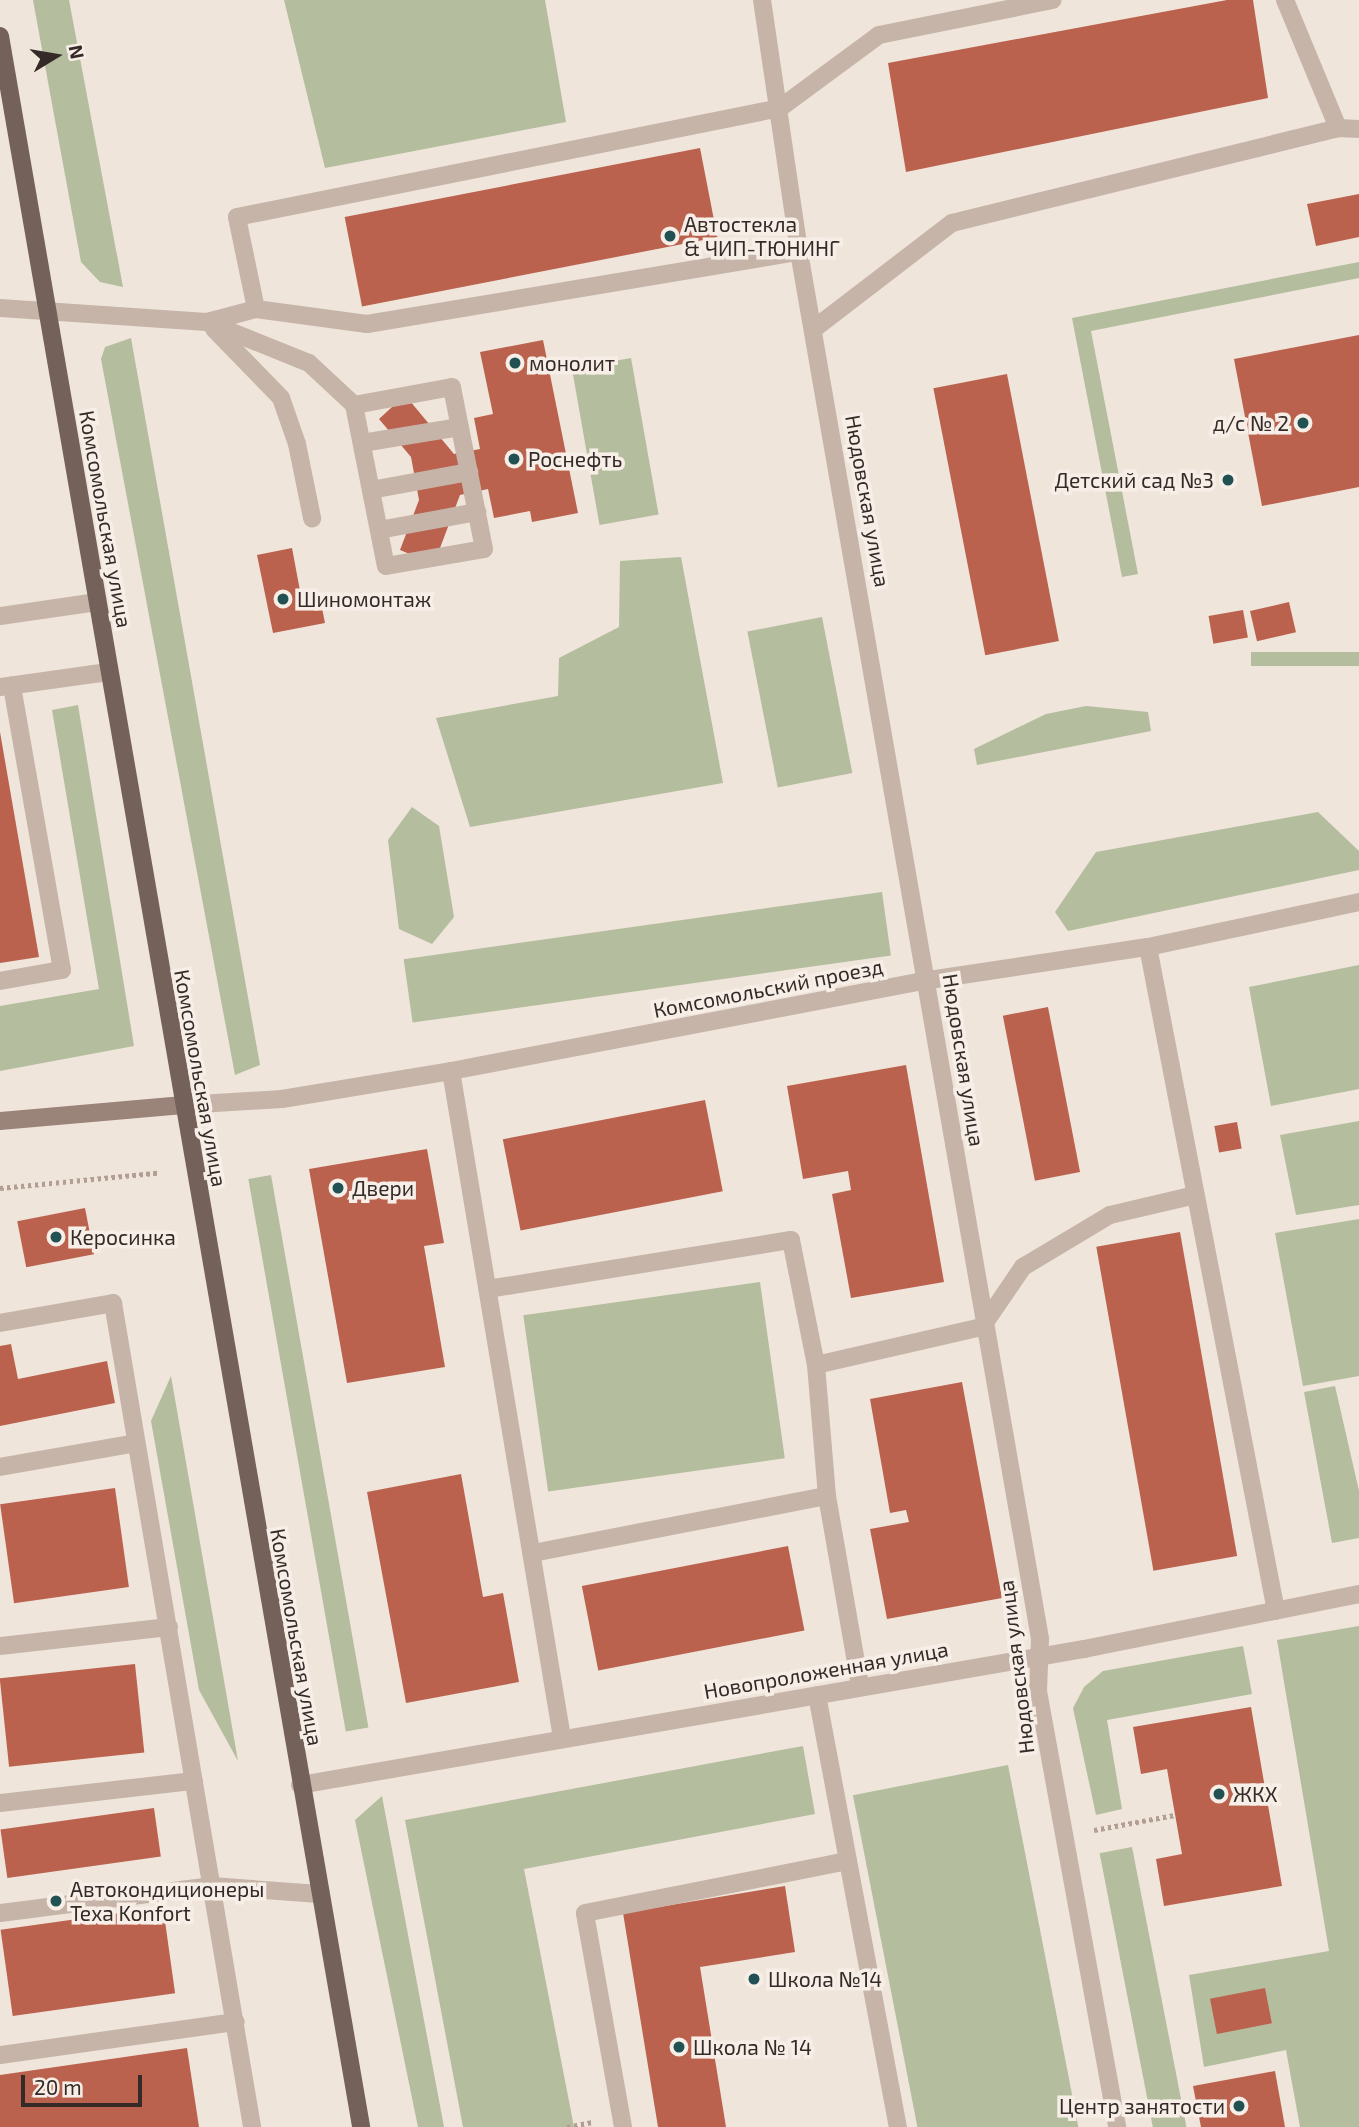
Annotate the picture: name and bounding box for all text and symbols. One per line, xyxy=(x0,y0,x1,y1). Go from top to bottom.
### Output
north arrow xyxy=(21,21,91,91)
text: N xyxy=(65,43,90,61)
place label: Автостекла & ЧИП-ТЮНИНГ xyxy=(684,211,840,261)
marker: Автостекла & ЧИП-ТЮНИНГ xyxy=(662,228,678,244)
place label: монолит xyxy=(529,350,615,376)
marker: монолит xyxy=(507,355,523,371)
street label: Комсомольская улица xyxy=(74,408,138,630)
place label: д/с № 2 xyxy=(1213,410,1289,436)
street label: Нюдовская улица xyxy=(840,413,896,589)
marker: д/с № 2 xyxy=(1295,415,1311,431)
place label: Роснефть xyxy=(528,446,622,472)
marker: Роснефть xyxy=(506,451,522,467)
place label: Детский сад №3 xyxy=(1054,467,1214,493)
marker: Детский сад №3 xyxy=(1220,472,1236,488)
place label: Шиномонтаж xyxy=(297,586,431,612)
marker: Шиномонтаж xyxy=(275,591,291,607)
street label: Комсомольский проезд xyxy=(651,953,885,1023)
street label: Комсомольская улица xyxy=(169,967,233,1189)
street label: Нюдовская улица xyxy=(938,972,990,1148)
place label: Двери xyxy=(352,1175,414,1201)
marker: Двери xyxy=(330,1180,346,1196)
place label: Керосинка xyxy=(70,1224,176,1250)
marker: Керосинка xyxy=(48,1229,64,1245)
street label: Комсомольская улица xyxy=(265,1526,329,1748)
street label: Нюдовская улица xyxy=(993,1579,1039,1755)
street label: Новопроложенная улица xyxy=(702,1636,950,1704)
place label: ЖКХ xyxy=(1233,1781,1278,1807)
marker: ЖКХ xyxy=(1211,1786,1227,1802)
place label: Автокондиционеры Texa Konfort xyxy=(70,1876,265,1926)
marker: Автокондиционеры Texa Konfort xyxy=(48,1893,64,1909)
place label: Школа №14 xyxy=(768,1966,882,1992)
marker: Школа №14 xyxy=(746,1971,762,1987)
place label: Школа № 14 xyxy=(693,2034,812,2060)
marker: Школа № 14 xyxy=(671,2039,687,2055)
scale bar xyxy=(24,2060,145,2104)
text: 20 m xyxy=(34,2074,82,2099)
place label: Центр занятости xyxy=(1059,2093,1225,2119)
marker: Центр занятости xyxy=(1231,2098,1247,2114)

